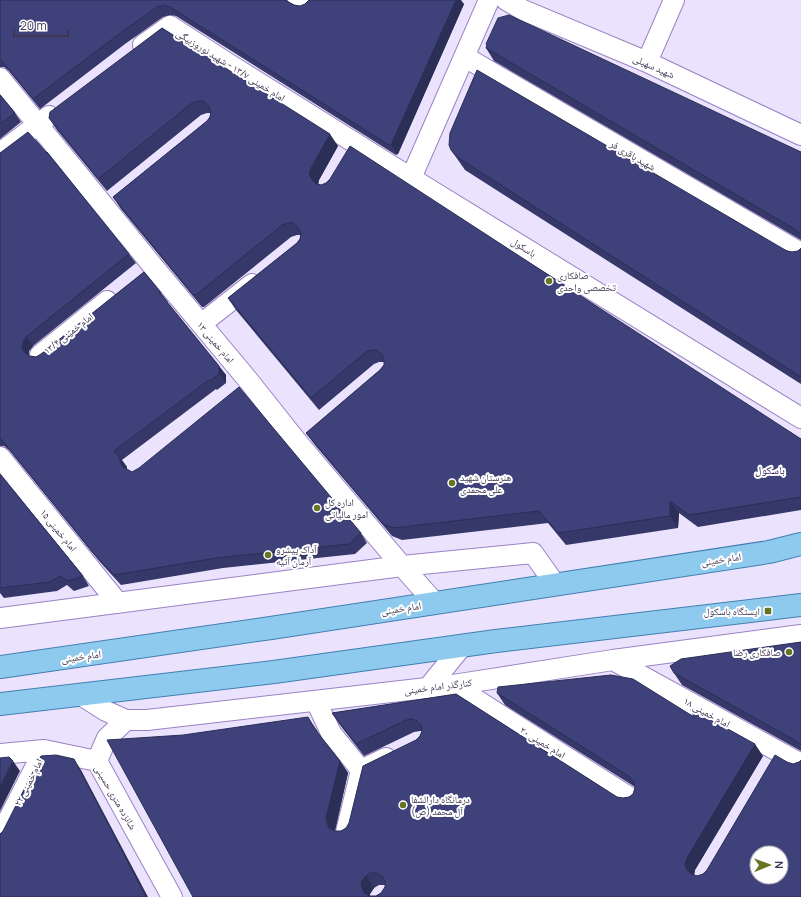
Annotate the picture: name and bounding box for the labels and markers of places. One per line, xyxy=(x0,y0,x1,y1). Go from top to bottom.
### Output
place label: صافکاری تخصصی واحدی xyxy=(557,268,616,294)
marker: صافکاری تخصصی واحدی xyxy=(544,276,554,286)
place label: هنرستان شهید علی محمدی xyxy=(460,470,511,496)
marker: هنرستان شهید علی محمدی xyxy=(447,478,457,488)
place label: اداره کل امور مالیاتی xyxy=(325,495,368,521)
marker: اداره کل امور مالیاتی xyxy=(312,503,322,513)
place label: آداک پیشرو آرمان آتیه xyxy=(276,542,317,568)
marker: آداک پیشرو آرمان آتیه xyxy=(263,550,273,560)
place label: ایستگاه باسکول xyxy=(704,604,760,618)
marker: ایستگاه باسکول xyxy=(763,606,773,616)
place label: صافکاری رضا xyxy=(733,645,781,659)
marker: صافکاری رضا xyxy=(784,647,794,657)
place label: درمانگاه دارالشفا آل محمد (ص) xyxy=(411,792,470,818)
marker: درمانگاه دارالشفا آل محمد (ص) xyxy=(398,800,408,810)

